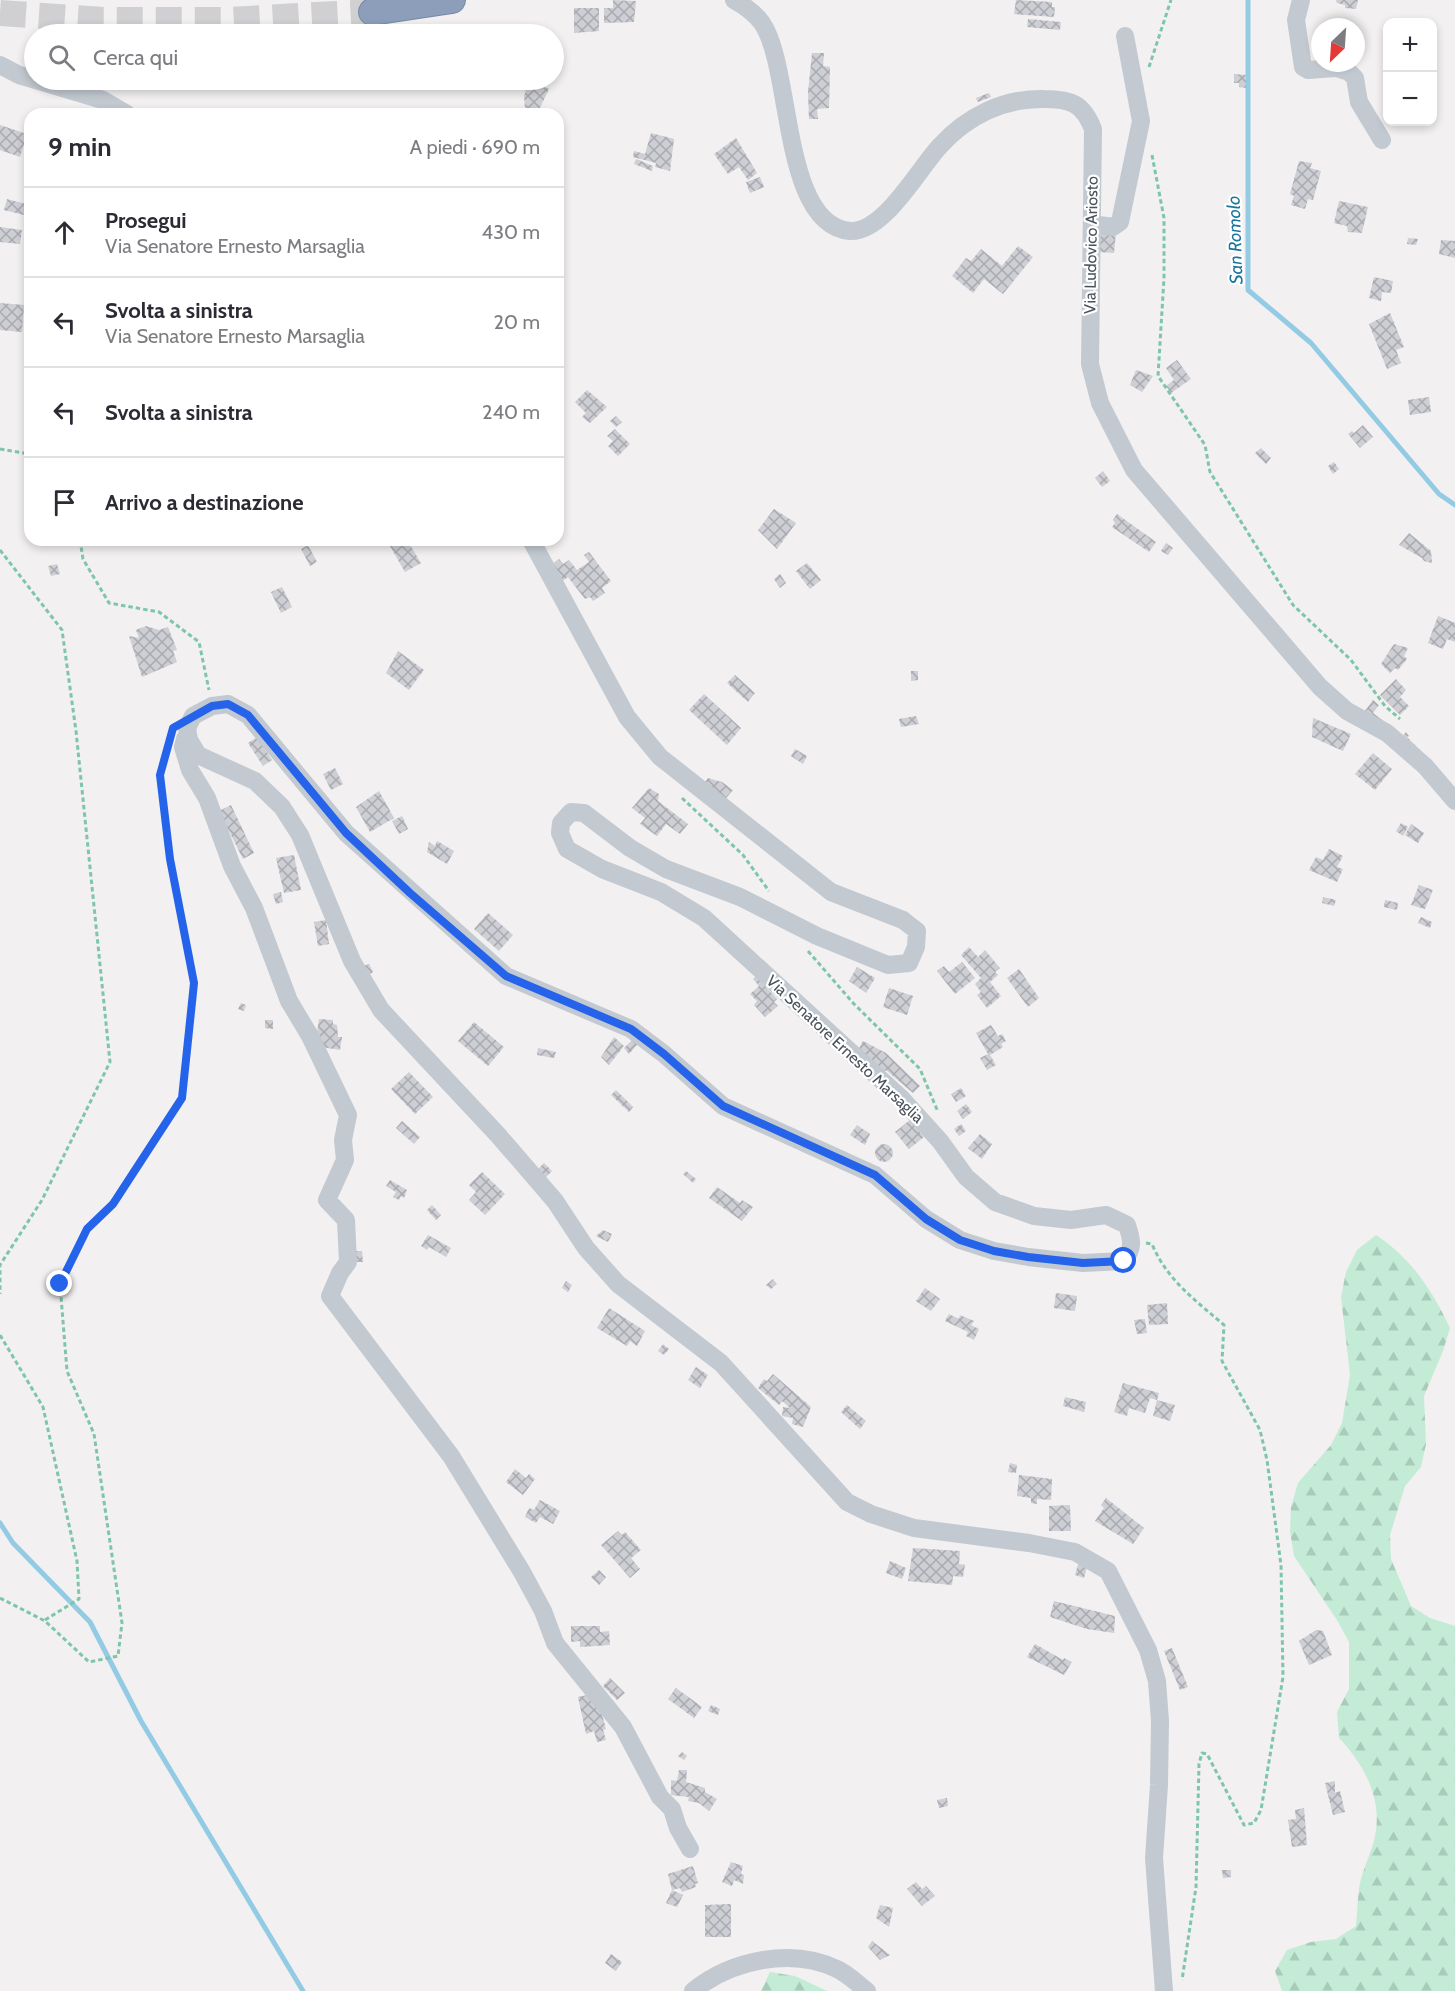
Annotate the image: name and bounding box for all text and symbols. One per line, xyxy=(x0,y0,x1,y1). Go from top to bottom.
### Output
north arrow xyxy=(1311,18,1365,72)
map controls xyxy=(1383,18,1437,126)
button: + xyxy=(1383,18,1437,72)
search box xyxy=(24,24,564,90)
icon: search xyxy=(45,41,78,74)
text: Cerca qui xyxy=(93,44,178,71)
button: − xyxy=(1383,72,1437,126)
text: 9 min xyxy=(48,131,112,163)
text: A piedi · 690 m xyxy=(410,135,540,159)
street label: Via Ludovico Ariosto xyxy=(1080,176,1102,314)
water label: San Romolo xyxy=(1222,195,1248,285)
text: Prosegui xyxy=(105,207,187,234)
icon: ahead xyxy=(48,216,81,249)
text: 430 m xyxy=(482,220,540,244)
text: Via Senatore Ernesto Marsaglia xyxy=(105,234,365,258)
text: Svolta a sinistra xyxy=(105,297,253,324)
icon: left xyxy=(48,306,81,339)
text: 20 m xyxy=(494,310,540,334)
text: Via Senatore Ernesto Marsaglia xyxy=(105,324,365,348)
icon: left xyxy=(48,396,81,429)
text: Svolta a sinistra xyxy=(105,399,253,426)
text: 240 m xyxy=(482,400,540,424)
icon: arrive xyxy=(48,486,81,519)
text: Arrivo a destinazione xyxy=(105,489,303,516)
street label: Via Senatore Ernesto Marsaglia xyxy=(762,971,928,1127)
route start xyxy=(1110,1247,1136,1273)
route end xyxy=(46,1270,72,1296)

